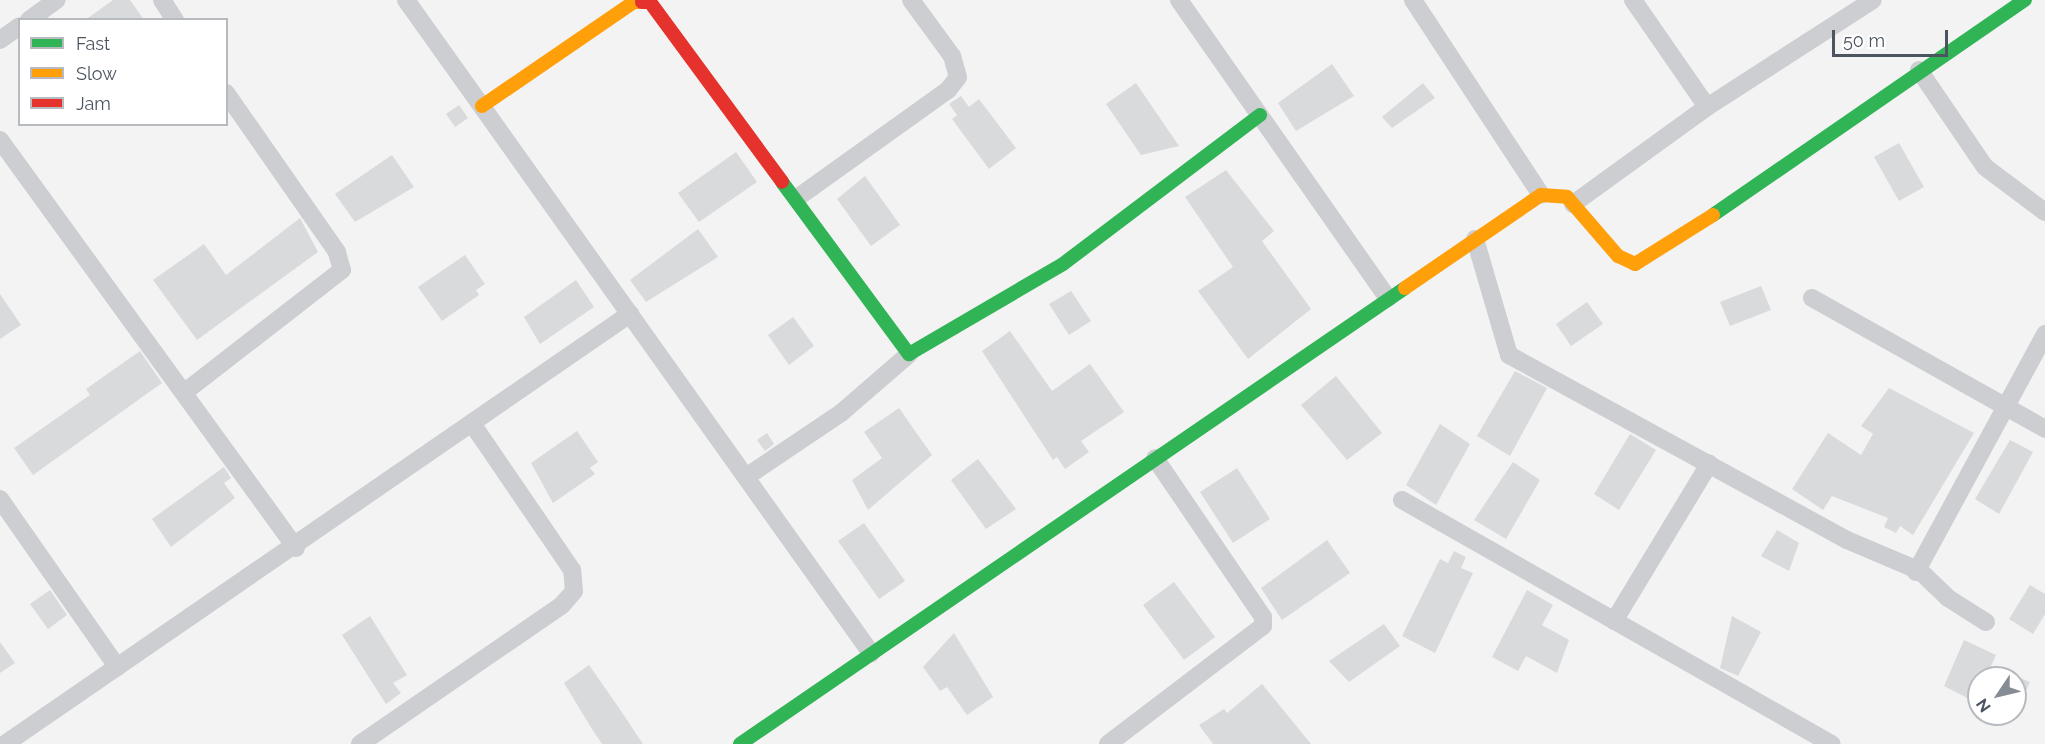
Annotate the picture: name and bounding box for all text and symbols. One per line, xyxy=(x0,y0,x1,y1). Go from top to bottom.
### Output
legend xyxy=(18,18,228,126)
scale bar xyxy=(1835,18,1950,56)
text: 50 m xyxy=(1843,30,1885,51)
text: Fast xyxy=(76,33,110,54)
text: Slow xyxy=(76,63,117,84)
text: Jam xyxy=(76,93,111,114)
north arrow xyxy=(1967,666,2027,726)
text: N xyxy=(1972,695,1995,716)

